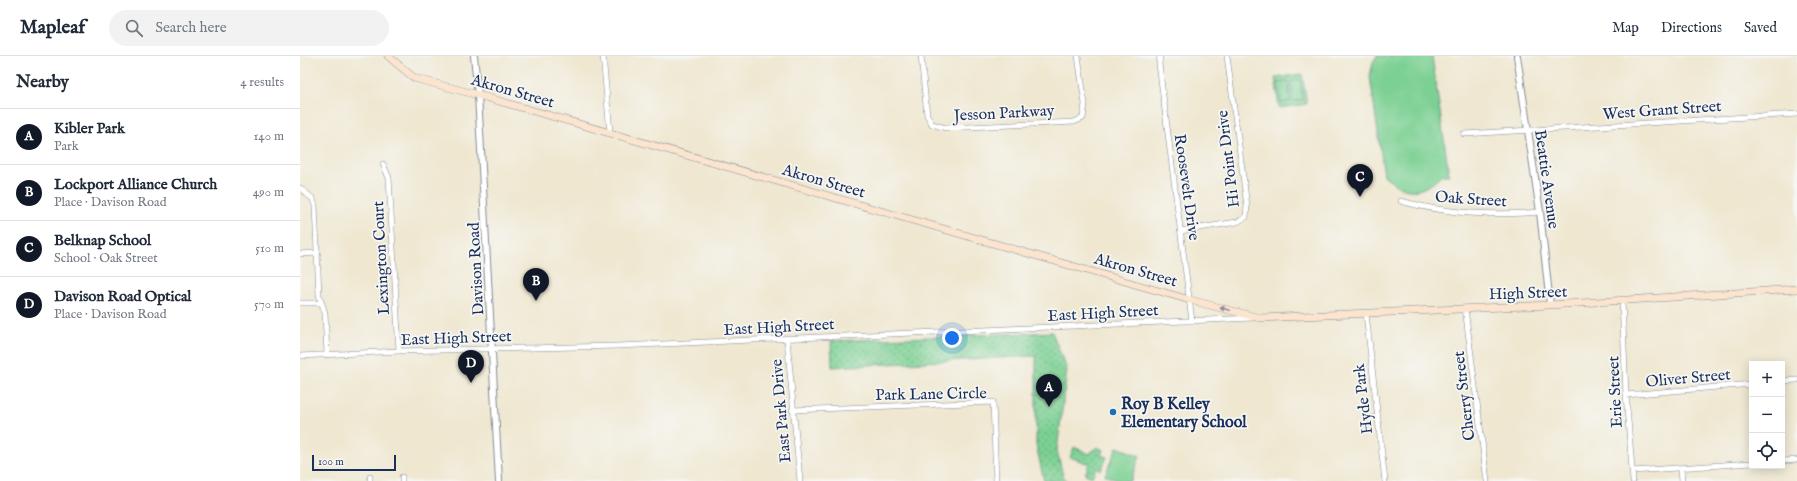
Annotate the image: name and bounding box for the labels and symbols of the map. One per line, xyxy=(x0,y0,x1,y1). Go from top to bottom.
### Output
street label: Akron Street xyxy=(468,70,557,113)
street label: West Grant Street xyxy=(1602,97,1723,125)
street label: Jesson Parkway xyxy=(951,101,1055,127)
street label: Hi Point Drive xyxy=(1213,109,1245,209)
street label: Beattie Avenue xyxy=(1529,128,1563,230)
street label: Roosevelt Drive xyxy=(1169,133,1203,242)
street label: Akron Street xyxy=(779,160,868,203)
pin: C xyxy=(1347,164,1373,197)
street label: Oak Street xyxy=(1434,188,1508,213)
street label: Lexington Court xyxy=(369,200,395,315)
street label: Davison Road xyxy=(465,221,489,316)
street label: Akron Street xyxy=(1091,249,1180,292)
pin: B xyxy=(523,268,549,301)
street label: High Street xyxy=(1489,283,1568,305)
street label: East High Street xyxy=(1047,301,1160,327)
one-way arrow xyxy=(1219,305,1231,311)
street label: East High Street xyxy=(723,315,836,341)
street label: East High Street xyxy=(400,327,512,351)
your location xyxy=(942,328,962,348)
street label: Cherry Street xyxy=(1450,349,1480,442)
pin: D xyxy=(458,350,484,383)
street label: Erie Street xyxy=(1604,355,1628,428)
street label: East Park Drive xyxy=(768,358,796,463)
street label: Hyde Park xyxy=(1350,362,1378,435)
street label: Oliver Street xyxy=(1645,365,1732,393)
pin: A xyxy=(1036,374,1062,407)
street label: Park Lane Circle xyxy=(875,384,987,406)
place label: Roy B Kelley Elementary School xyxy=(1121,395,1247,433)
marker: Roy B Kelley Elementary School xyxy=(1108,407,1118,417)
scale bar xyxy=(312,453,396,472)

